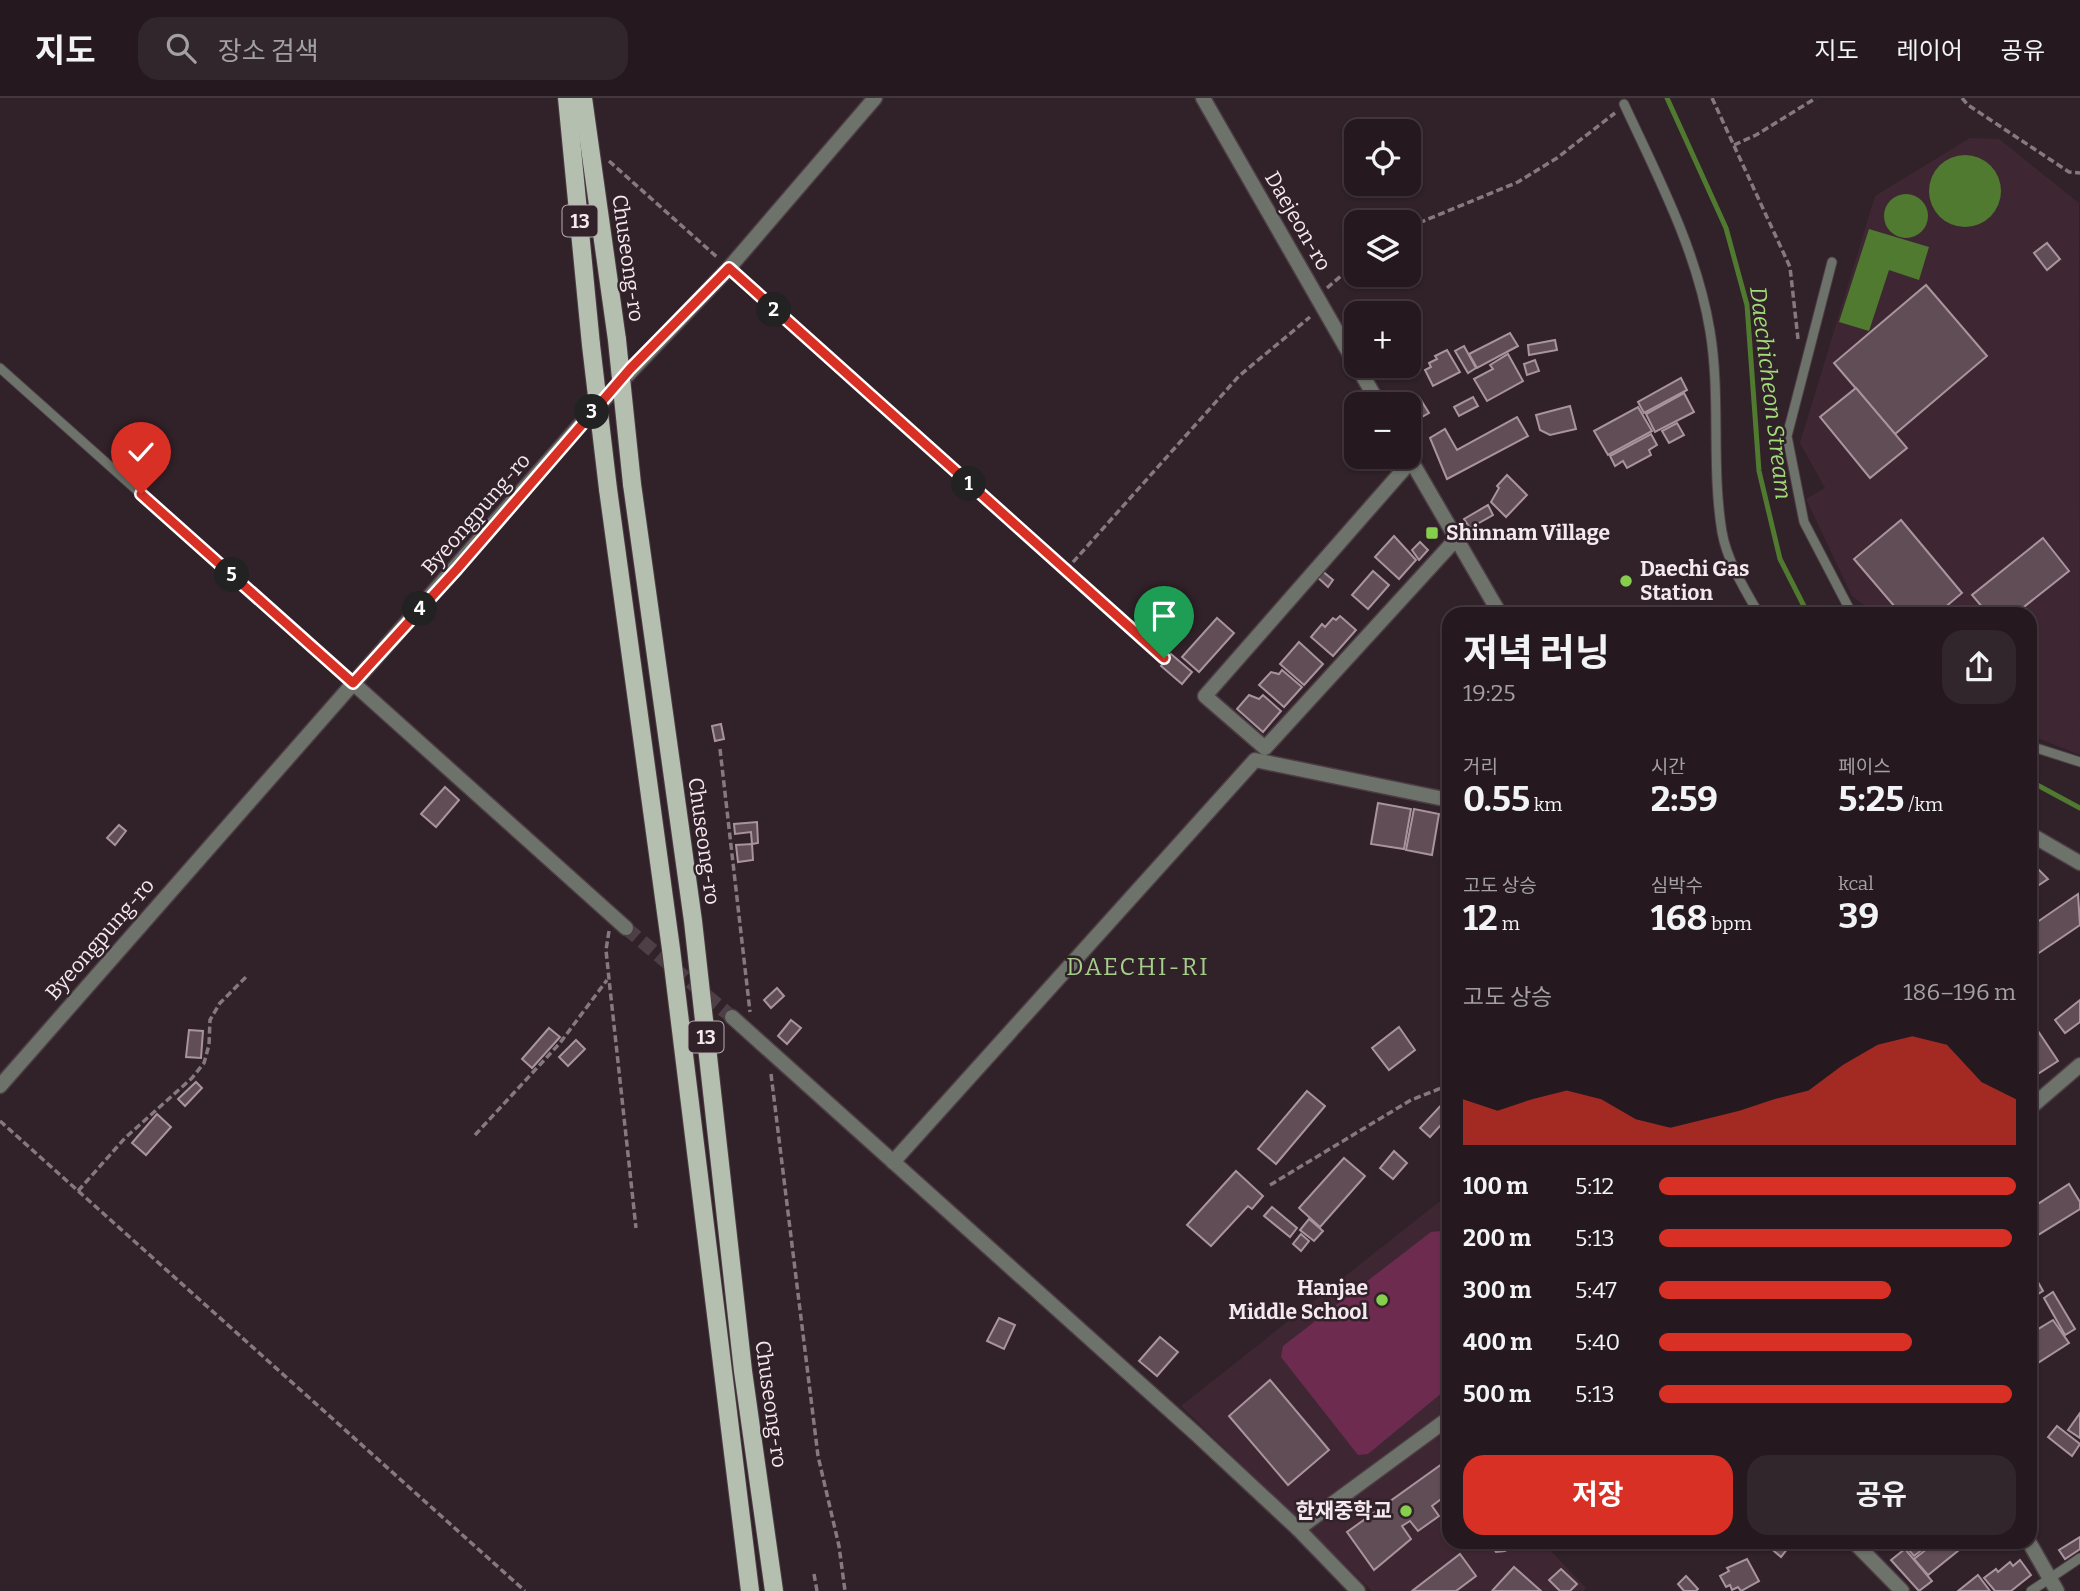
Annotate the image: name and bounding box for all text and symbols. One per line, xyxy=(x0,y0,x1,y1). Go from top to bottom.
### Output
search box xyxy=(138,17,628,80)
icon: search xyxy=(162,29,200,67)
text: 지도 xyxy=(35,31,96,71)
text: 장소 검색 xyxy=(218,36,319,67)
text: 지도 xyxy=(1814,37,1859,65)
text: 레이어 xyxy=(1897,37,1963,65)
text: 공유 xyxy=(2001,37,2045,65)
map controls xyxy=(1344,119,1421,469)
button: locate xyxy=(1344,119,1421,196)
street label: Daejeon-ro xyxy=(1259,167,1337,275)
street label: Chuseong-ro xyxy=(606,193,650,323)
road number: 13 xyxy=(562,206,598,237)
button: layers xyxy=(1344,210,1421,287)
water label: Daechicheon Stream xyxy=(1744,285,1798,501)
pin: 2 xyxy=(756,292,792,328)
text: 2 xyxy=(768,298,779,321)
button: + xyxy=(1344,301,1421,378)
button: − xyxy=(1344,392,1421,469)
pin: 3 xyxy=(574,394,610,430)
text: 3 xyxy=(586,400,597,423)
pin xyxy=(111,422,171,494)
icon: check xyxy=(122,433,160,471)
street label: Byeongpung-ro xyxy=(416,448,536,580)
pin: 1 xyxy=(951,466,986,502)
text: 1 xyxy=(964,472,973,495)
place label: Shinnam Village xyxy=(1446,520,1610,546)
marker: Shinnam Village xyxy=(1424,525,1440,541)
place label: Daechi Gas Station xyxy=(1640,556,1749,606)
pin: 5 xyxy=(215,558,250,592)
text: 5 xyxy=(226,563,237,586)
marker: Daechi Gas Station xyxy=(1618,573,1634,589)
pin xyxy=(1134,586,1194,658)
pin: 4 xyxy=(402,592,438,626)
text: 4 xyxy=(414,597,425,620)
icon: arrive xyxy=(1145,597,1183,635)
text: 저녁 러닝 xyxy=(1463,630,1610,676)
button: share xyxy=(1942,630,2016,704)
text: 19:25 xyxy=(1463,679,1515,707)
text: 거리 xyxy=(1463,755,1498,778)
text: 시간 xyxy=(1651,755,1686,778)
text: 페이스 xyxy=(1838,755,1891,778)
street label: Chuseong-ro xyxy=(682,776,726,906)
text: 0.55 xyxy=(1463,778,1530,820)
text: 2:59 xyxy=(1651,778,1718,820)
text: 5:25 xyxy=(1838,778,1904,820)
text: km xyxy=(1530,793,1562,816)
text: /km xyxy=(1904,793,1943,816)
text: kcal xyxy=(1838,872,1874,895)
street label: Byeongpung-ro xyxy=(40,873,160,1005)
text: 고도 상승 xyxy=(1463,874,1537,897)
text: 심박수 xyxy=(1651,874,1703,897)
text: 39 xyxy=(1838,895,1879,937)
text: 12 xyxy=(1463,897,1498,939)
text: 168 xyxy=(1651,897,1708,939)
text: m xyxy=(1498,912,1520,935)
text: bpm xyxy=(1708,912,1752,935)
district label: DAECHI-RI xyxy=(1066,953,1210,981)
text: 186–196 m xyxy=(1903,978,2016,1006)
text: 고도 상승 xyxy=(1463,983,1552,1011)
road number: 13 xyxy=(688,1021,724,1052)
text: 100 m xyxy=(1463,1172,1528,1200)
text: 5:12 xyxy=(1575,1172,1614,1200)
text: 200 m xyxy=(1463,1224,1531,1252)
text: 5:13 xyxy=(1575,1224,1615,1252)
place label: Hanjae Middle School xyxy=(1229,1275,1368,1325)
text: 300 m xyxy=(1463,1276,1532,1304)
text: 5:47 xyxy=(1575,1276,1617,1304)
marker: Hanjae Middle School xyxy=(1374,1292,1390,1308)
text: 400 m xyxy=(1463,1328,1532,1356)
text: 5:40 xyxy=(1575,1328,1620,1356)
street label: Chuseong-ro xyxy=(749,1339,793,1469)
text: 500 m xyxy=(1463,1380,1531,1408)
text: 5:13 xyxy=(1575,1380,1615,1408)
button: 저장 xyxy=(1463,1455,1733,1535)
button: 공유 xyxy=(1747,1455,2016,1535)
place label: 한재중학교 xyxy=(1295,1498,1392,1524)
marker: 한재중학교 xyxy=(1398,1503,1414,1519)

